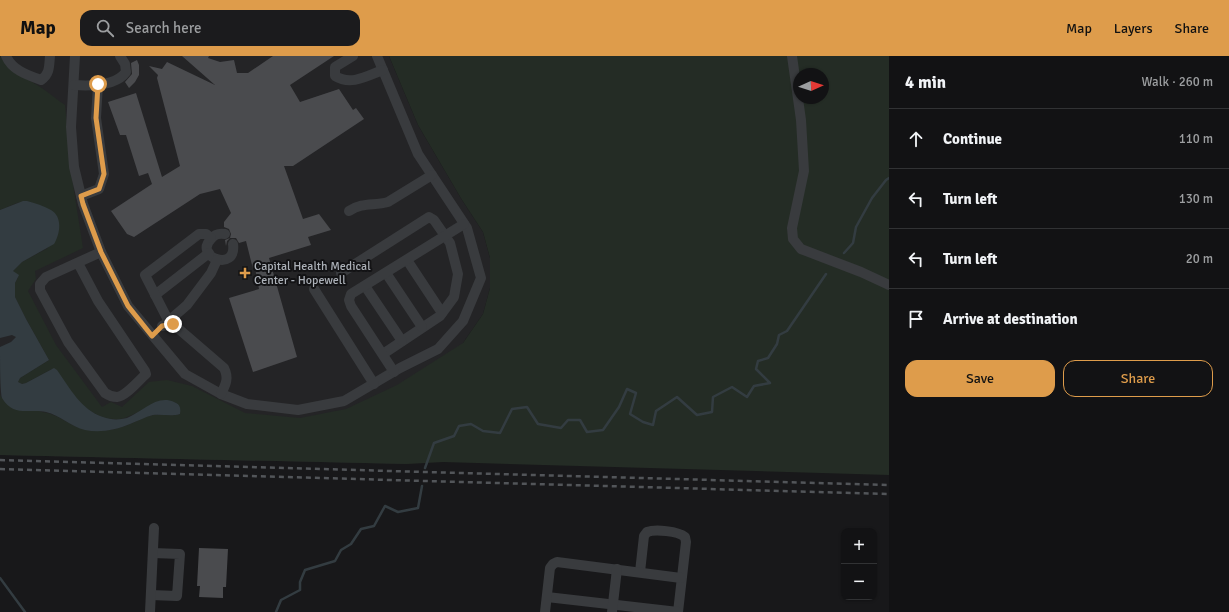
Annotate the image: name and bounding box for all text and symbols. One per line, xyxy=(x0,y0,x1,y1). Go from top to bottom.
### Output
search box xyxy=(80,10,360,46)
text: Map xyxy=(20,16,56,40)
icon: search xyxy=(94,17,116,39)
text: Search here xyxy=(126,19,201,37)
text: Map xyxy=(1066,20,1092,37)
text: Layers xyxy=(1114,20,1153,37)
text: Share xyxy=(1175,20,1209,37)
north arrow xyxy=(793,68,829,104)
text: 4 min xyxy=(905,72,946,93)
text: Walk · 260 m xyxy=(1142,74,1213,90)
route start xyxy=(89,75,107,93)
icon: ahead xyxy=(905,128,927,150)
text: Continue xyxy=(943,130,1002,148)
text: 110 m xyxy=(1179,131,1213,147)
icon: left xyxy=(905,188,927,210)
text: Turn left xyxy=(943,190,997,208)
text: 130 m xyxy=(1179,191,1213,207)
icon: left xyxy=(905,248,927,270)
text: Turn left xyxy=(943,250,997,268)
text: 20 m xyxy=(1186,251,1213,267)
place label: Capital Health Medical Center - Hopewell xyxy=(254,259,371,288)
marker: Capital Health Medical Center - Hopewell xyxy=(239,267,251,279)
icon: arrive xyxy=(905,308,927,330)
text: Arrive at destination xyxy=(943,310,1078,328)
route end xyxy=(164,315,182,333)
button: Save xyxy=(905,360,1055,397)
button: Share xyxy=(1063,360,1213,397)
map controls xyxy=(841,528,877,600)
button: + xyxy=(841,528,877,564)
button: − xyxy=(841,564,877,600)

